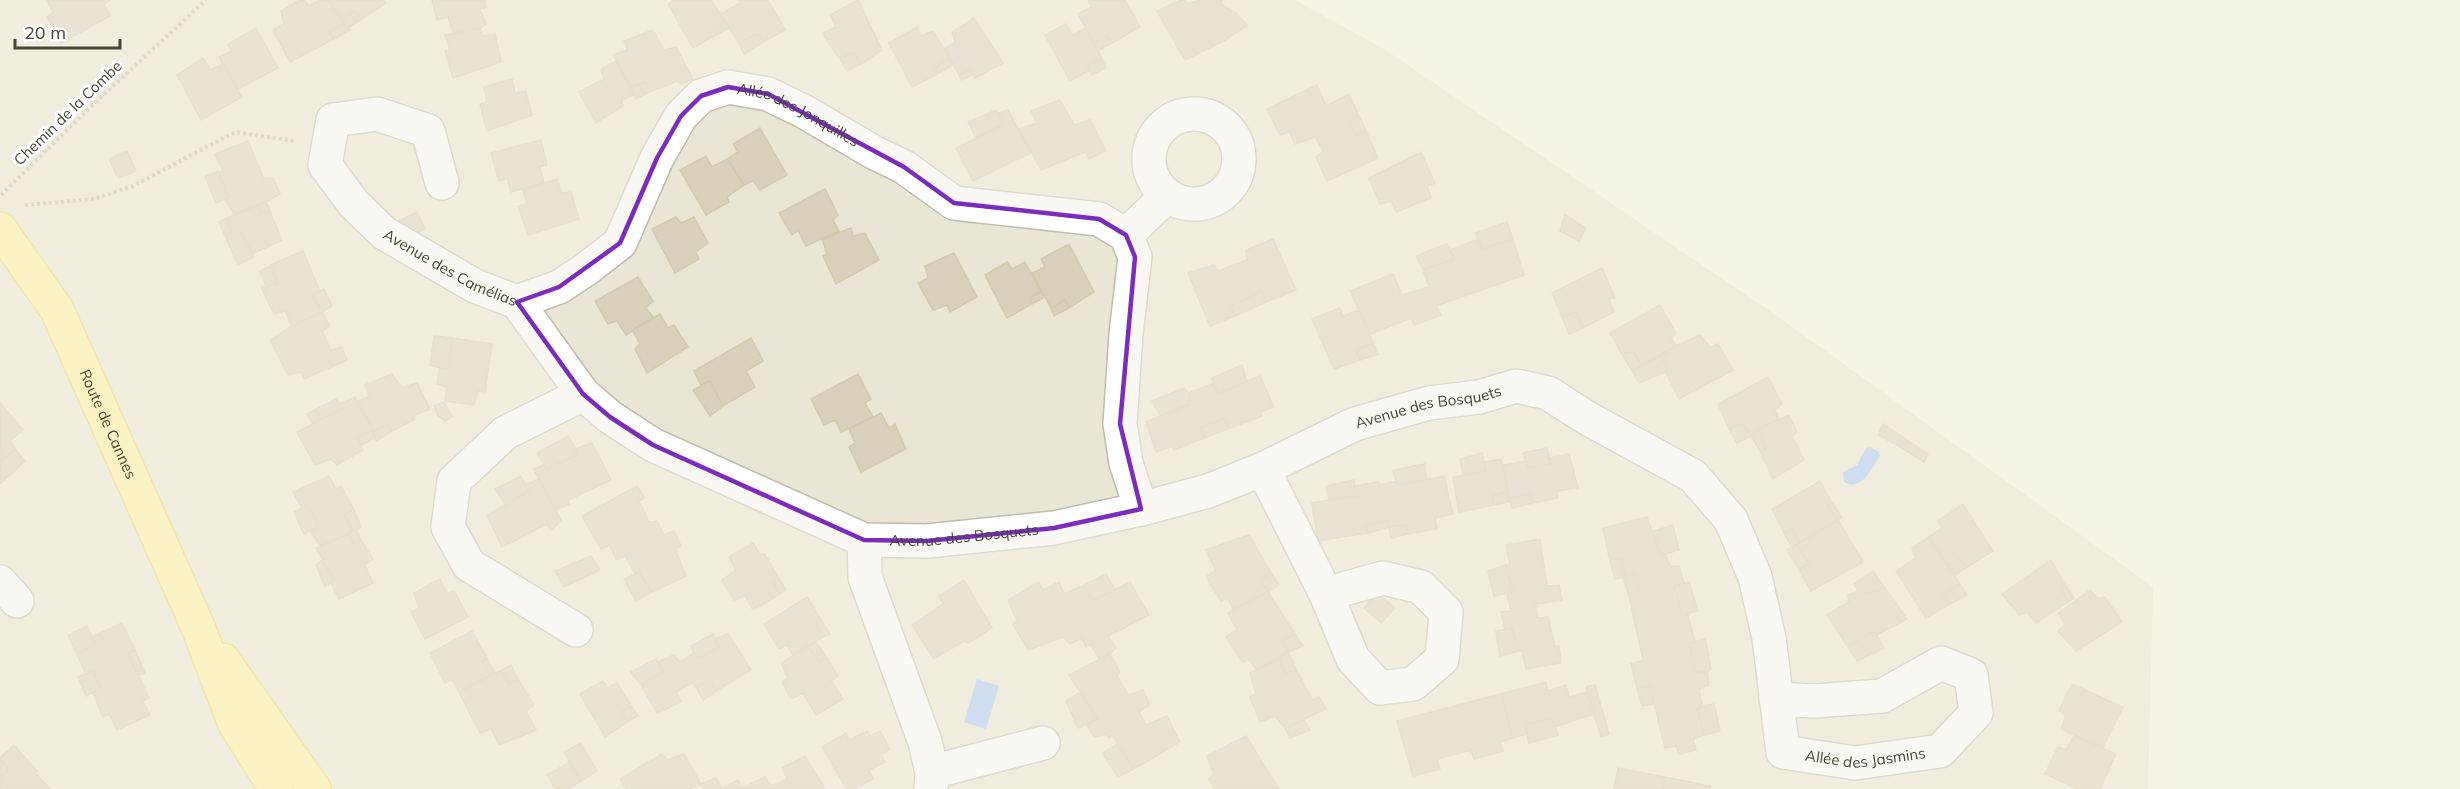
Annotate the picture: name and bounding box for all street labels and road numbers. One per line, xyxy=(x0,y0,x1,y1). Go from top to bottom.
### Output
street label: Chemin de la Combe xyxy=(10,56,126,169)
street label: Allée des Jonquilles xyxy=(736,79,863,151)
street label: Avenue des Camélias xyxy=(380,225,520,310)
street label: Route de Cannes xyxy=(76,366,141,482)
street label: Avenue des Bosquets xyxy=(1353,381,1504,432)
street label: Avenue des Bosquets xyxy=(889,520,1039,550)
street label: Allée des Jasmins xyxy=(1804,743,1927,772)

